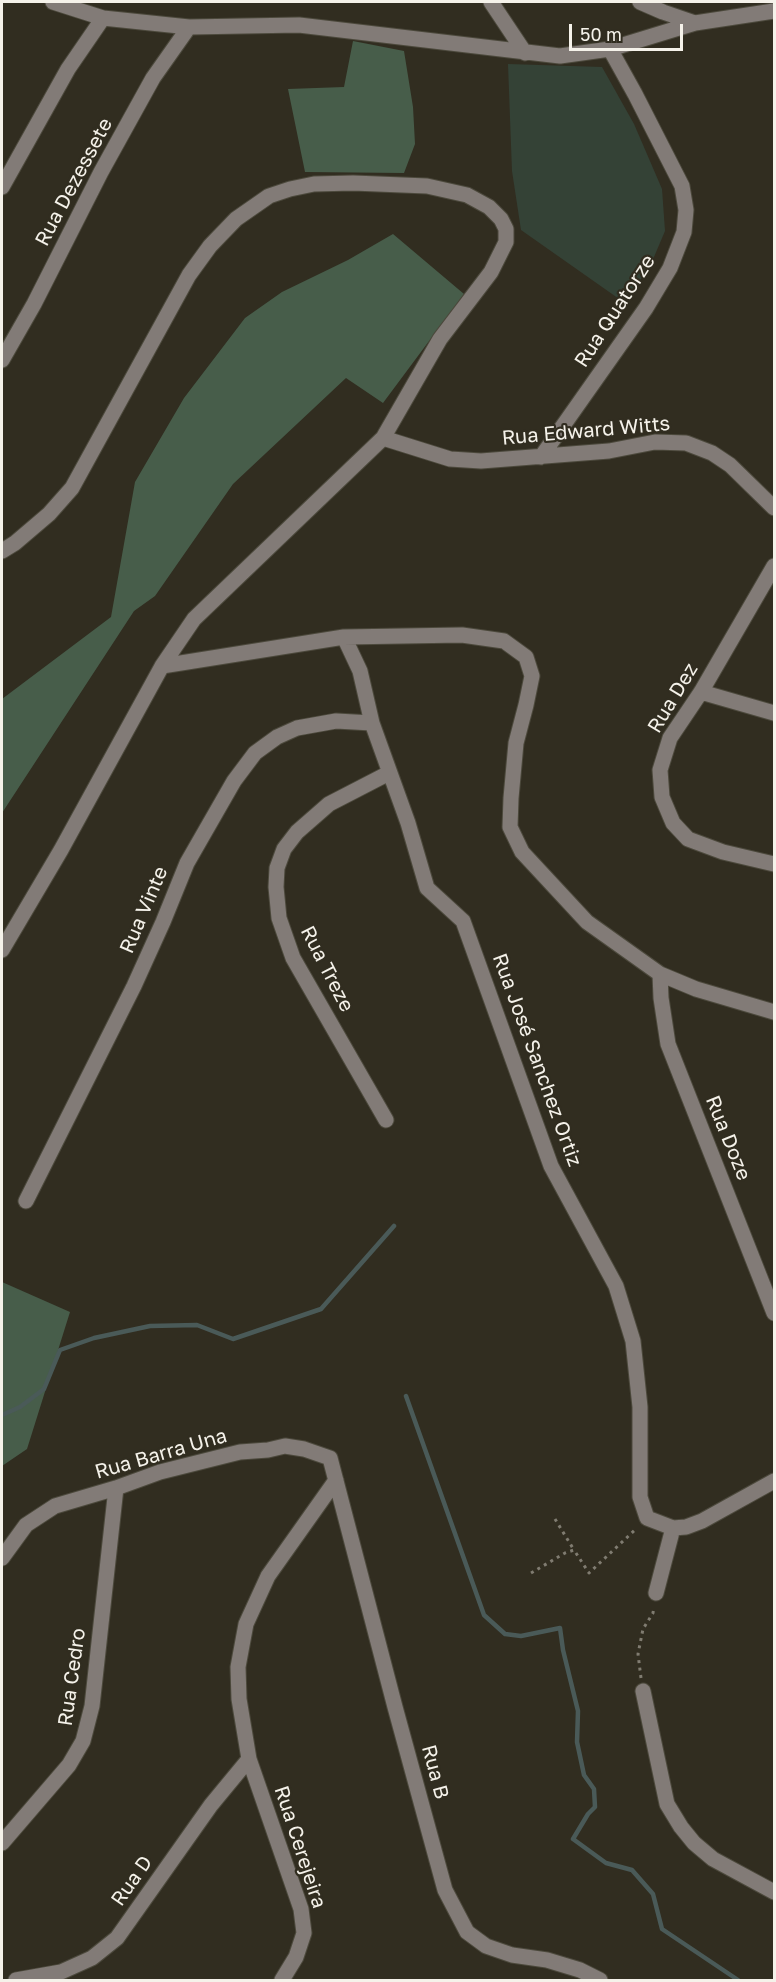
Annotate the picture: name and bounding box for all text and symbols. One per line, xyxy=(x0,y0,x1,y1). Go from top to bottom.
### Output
scale bar xyxy=(572,12,686,50)
text: 50 m xyxy=(580,23,622,45)
street label: Rua Dezessete xyxy=(30,114,118,250)
street label: Rua Quatorze xyxy=(570,250,660,372)
street label: Rua Edward Witts xyxy=(501,412,671,450)
street label: Rua Dez xyxy=(643,659,703,737)
street label: Rua Vinte xyxy=(115,863,173,957)
street label: Rua Treze xyxy=(295,922,359,1016)
street label: Rua José Sanchez Ortiz xyxy=(487,950,587,1170)
street label: Rua Doze xyxy=(700,1092,756,1184)
street label: Rua Barra Una xyxy=(92,1424,230,1484)
street label: Rua Cedro xyxy=(53,1626,91,1728)
street label: Rua B xyxy=(416,1742,454,1802)
street label: Rua Cerejeira xyxy=(269,1783,331,1911)
street label: Rua D xyxy=(106,1851,158,1911)

